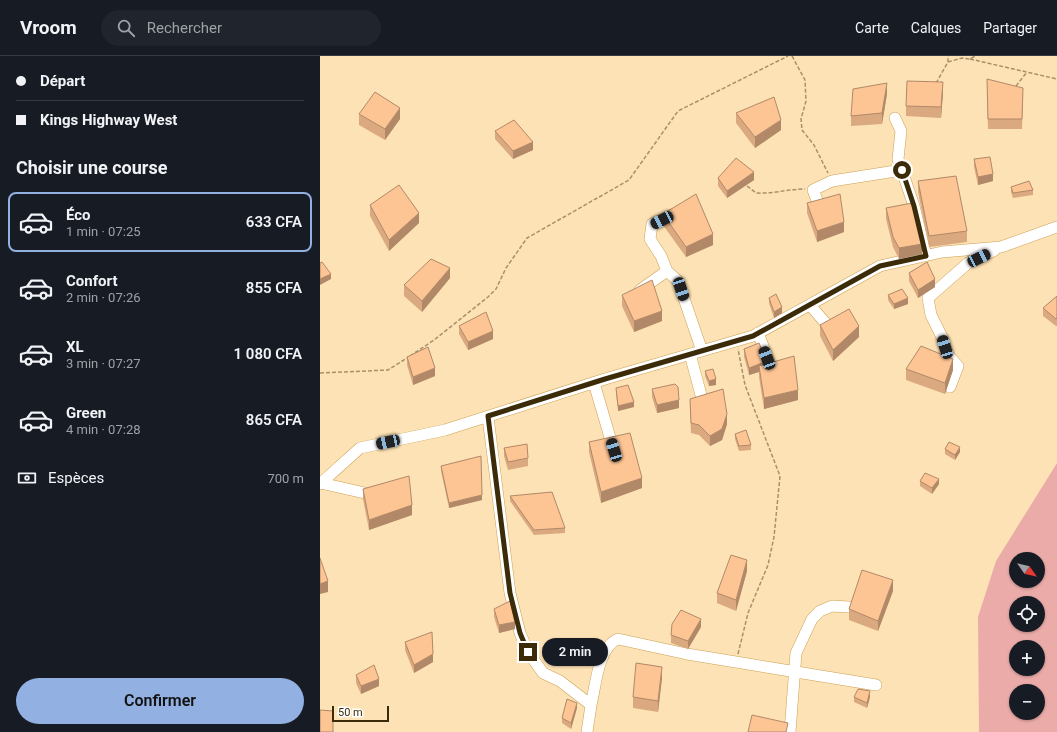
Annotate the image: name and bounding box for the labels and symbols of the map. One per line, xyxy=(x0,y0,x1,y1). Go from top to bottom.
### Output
route start xyxy=(893,161,911,179)
car xyxy=(649,209,675,231)
car xyxy=(966,247,992,269)
car xyxy=(672,276,690,302)
car xyxy=(936,334,954,360)
car xyxy=(757,345,777,371)
car xyxy=(375,434,401,450)
car xyxy=(605,437,623,463)
north arrow xyxy=(1009,552,1045,588)
callout: 2 min xyxy=(542,638,608,666)
route end xyxy=(519,643,537,661)
scale bar xyxy=(332,704,389,723)

